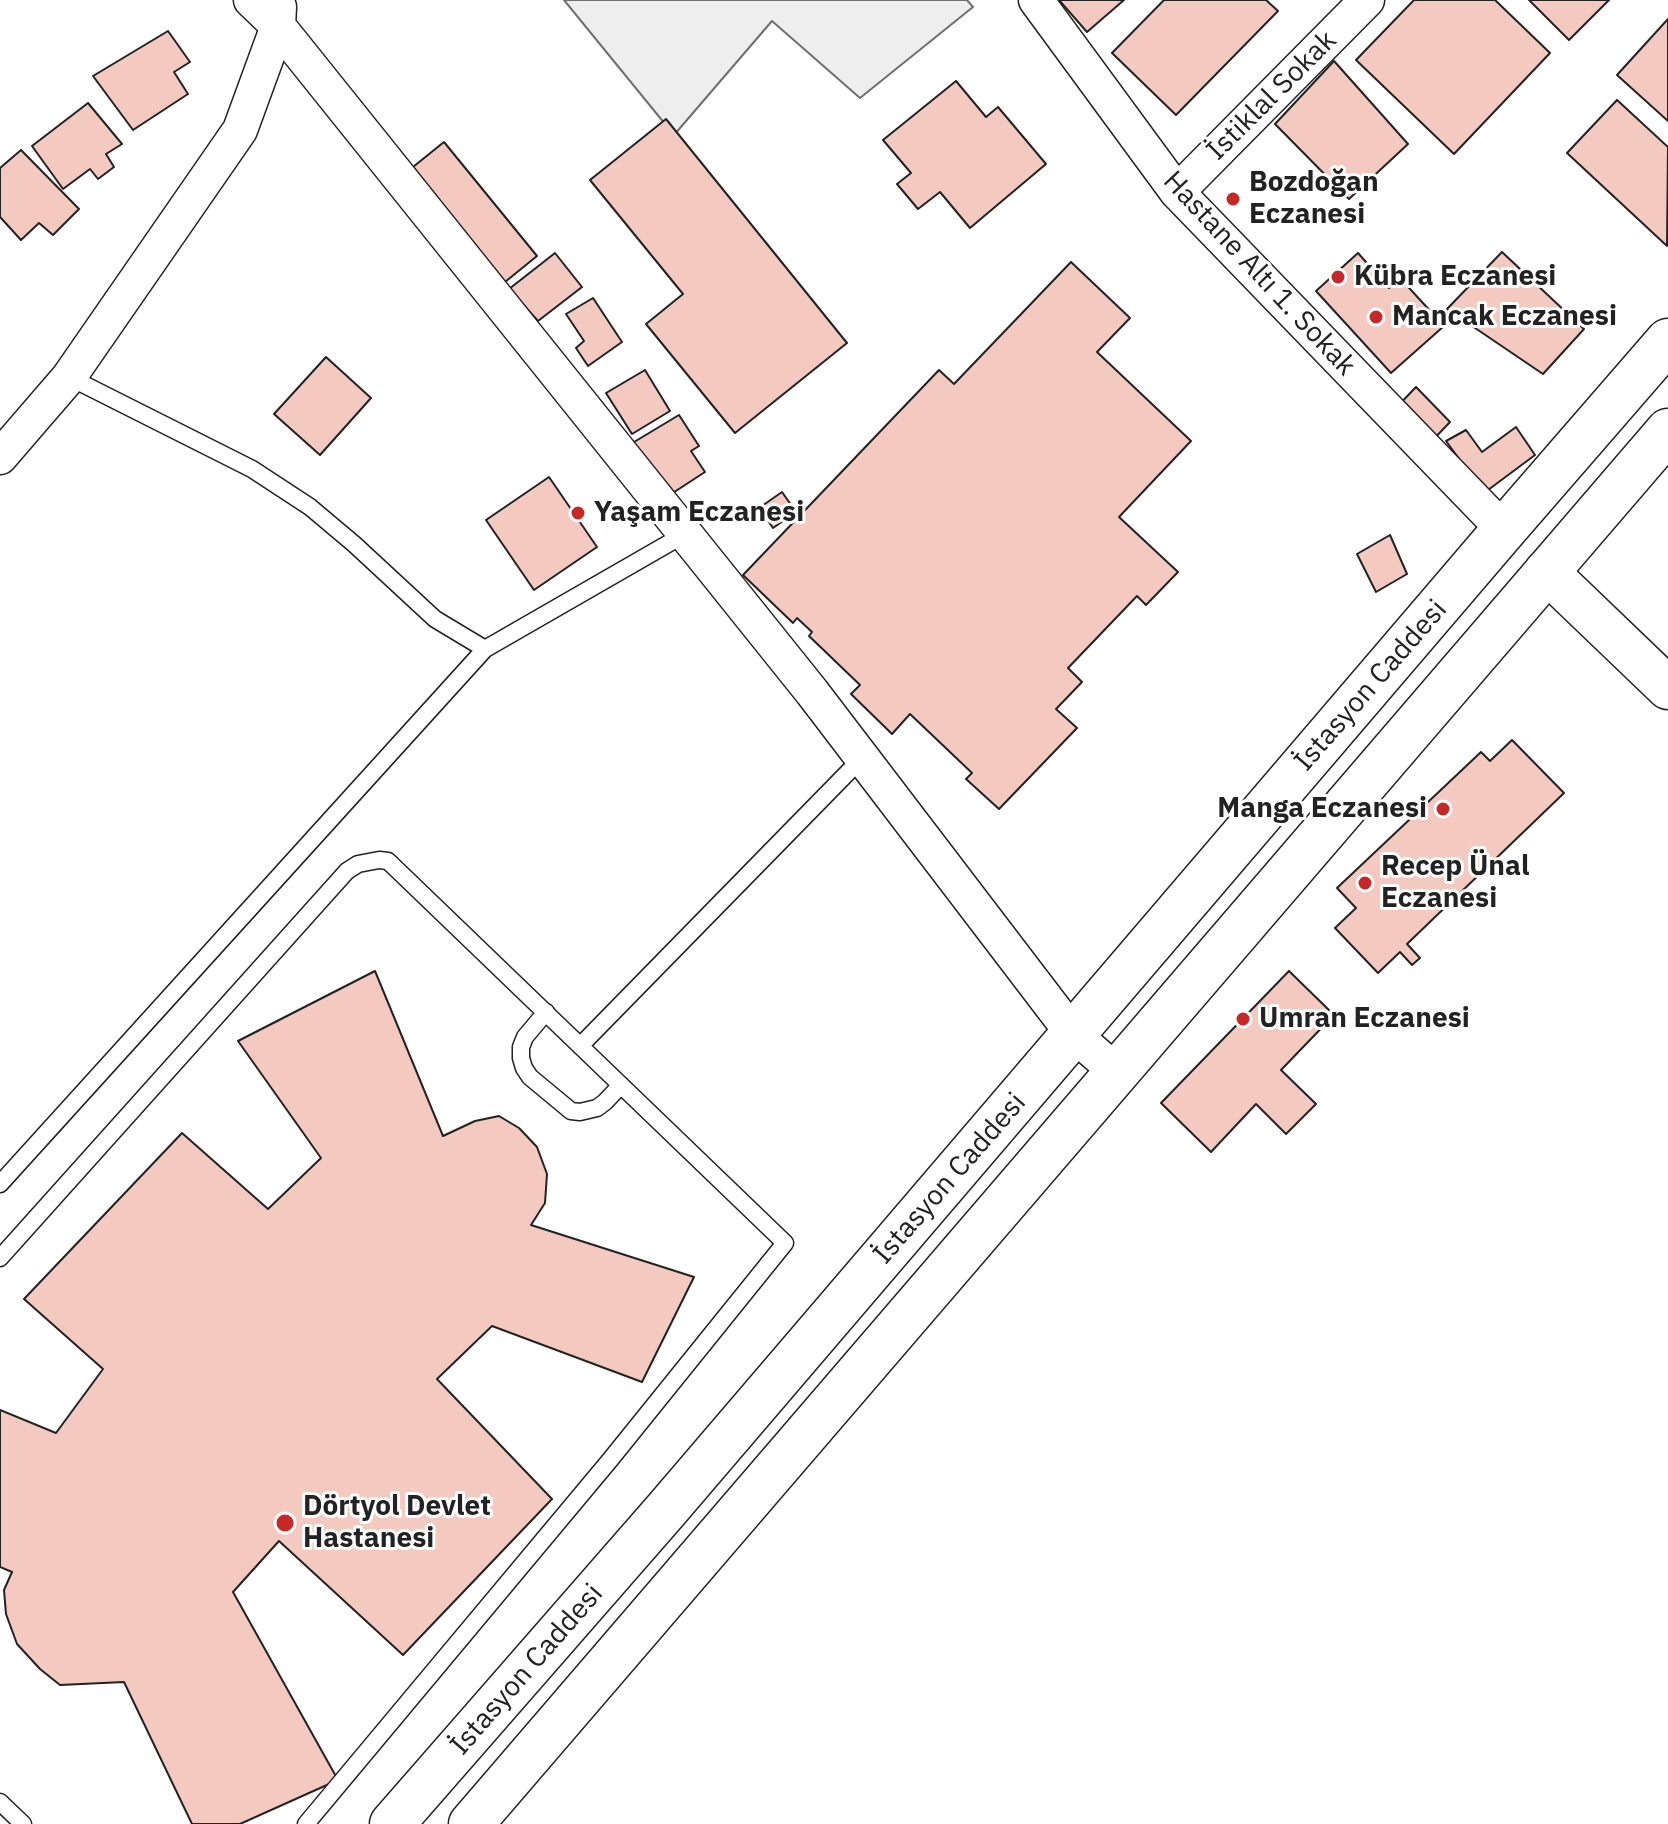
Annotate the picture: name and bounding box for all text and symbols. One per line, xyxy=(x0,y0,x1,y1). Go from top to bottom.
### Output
street label: İstiklal Sokak xyxy=(1200,24,1344,168)
street label: Hastane Altı 1. Sokak xyxy=(1156,165,1362,383)
place label: Bozdoğan Eczanesi xyxy=(1249,166,1379,232)
marker: Bozdoğan Eczanesi xyxy=(1224,190,1242,208)
place label: Kübra Eczanesi xyxy=(1354,260,1556,294)
marker: Kübra Eczanesi xyxy=(1329,268,1347,286)
place label: Mancak Eczanesi xyxy=(1392,300,1617,334)
marker: Mancak Eczanesi xyxy=(1367,308,1385,326)
place label: Yaşam Eczanesi xyxy=(594,496,804,530)
marker: Yaşam Eczanesi xyxy=(569,504,587,522)
street label: İstasyon Caddesi xyxy=(1288,594,1454,778)
place label: Manga Eczanesi xyxy=(1217,792,1427,826)
marker: Manga Eczanesi xyxy=(1434,800,1452,818)
place label: Recep Ünal Eczanesi xyxy=(1381,850,1529,916)
marker: Recep Ünal Eczanesi xyxy=(1356,874,1374,892)
place label: Umran Eczanesi xyxy=(1259,1002,1470,1036)
marker: Umran Eczanesi xyxy=(1234,1010,1252,1028)
street label: İstasyon Caddesi xyxy=(867,1087,1033,1271)
place label: Dörtyol Devlet Hastanesi xyxy=(303,1490,491,1556)
marker: Dörtyol Devlet Hastanesi xyxy=(274,1512,296,1534)
street label: İstasyon Caddesi xyxy=(444,1578,610,1762)

